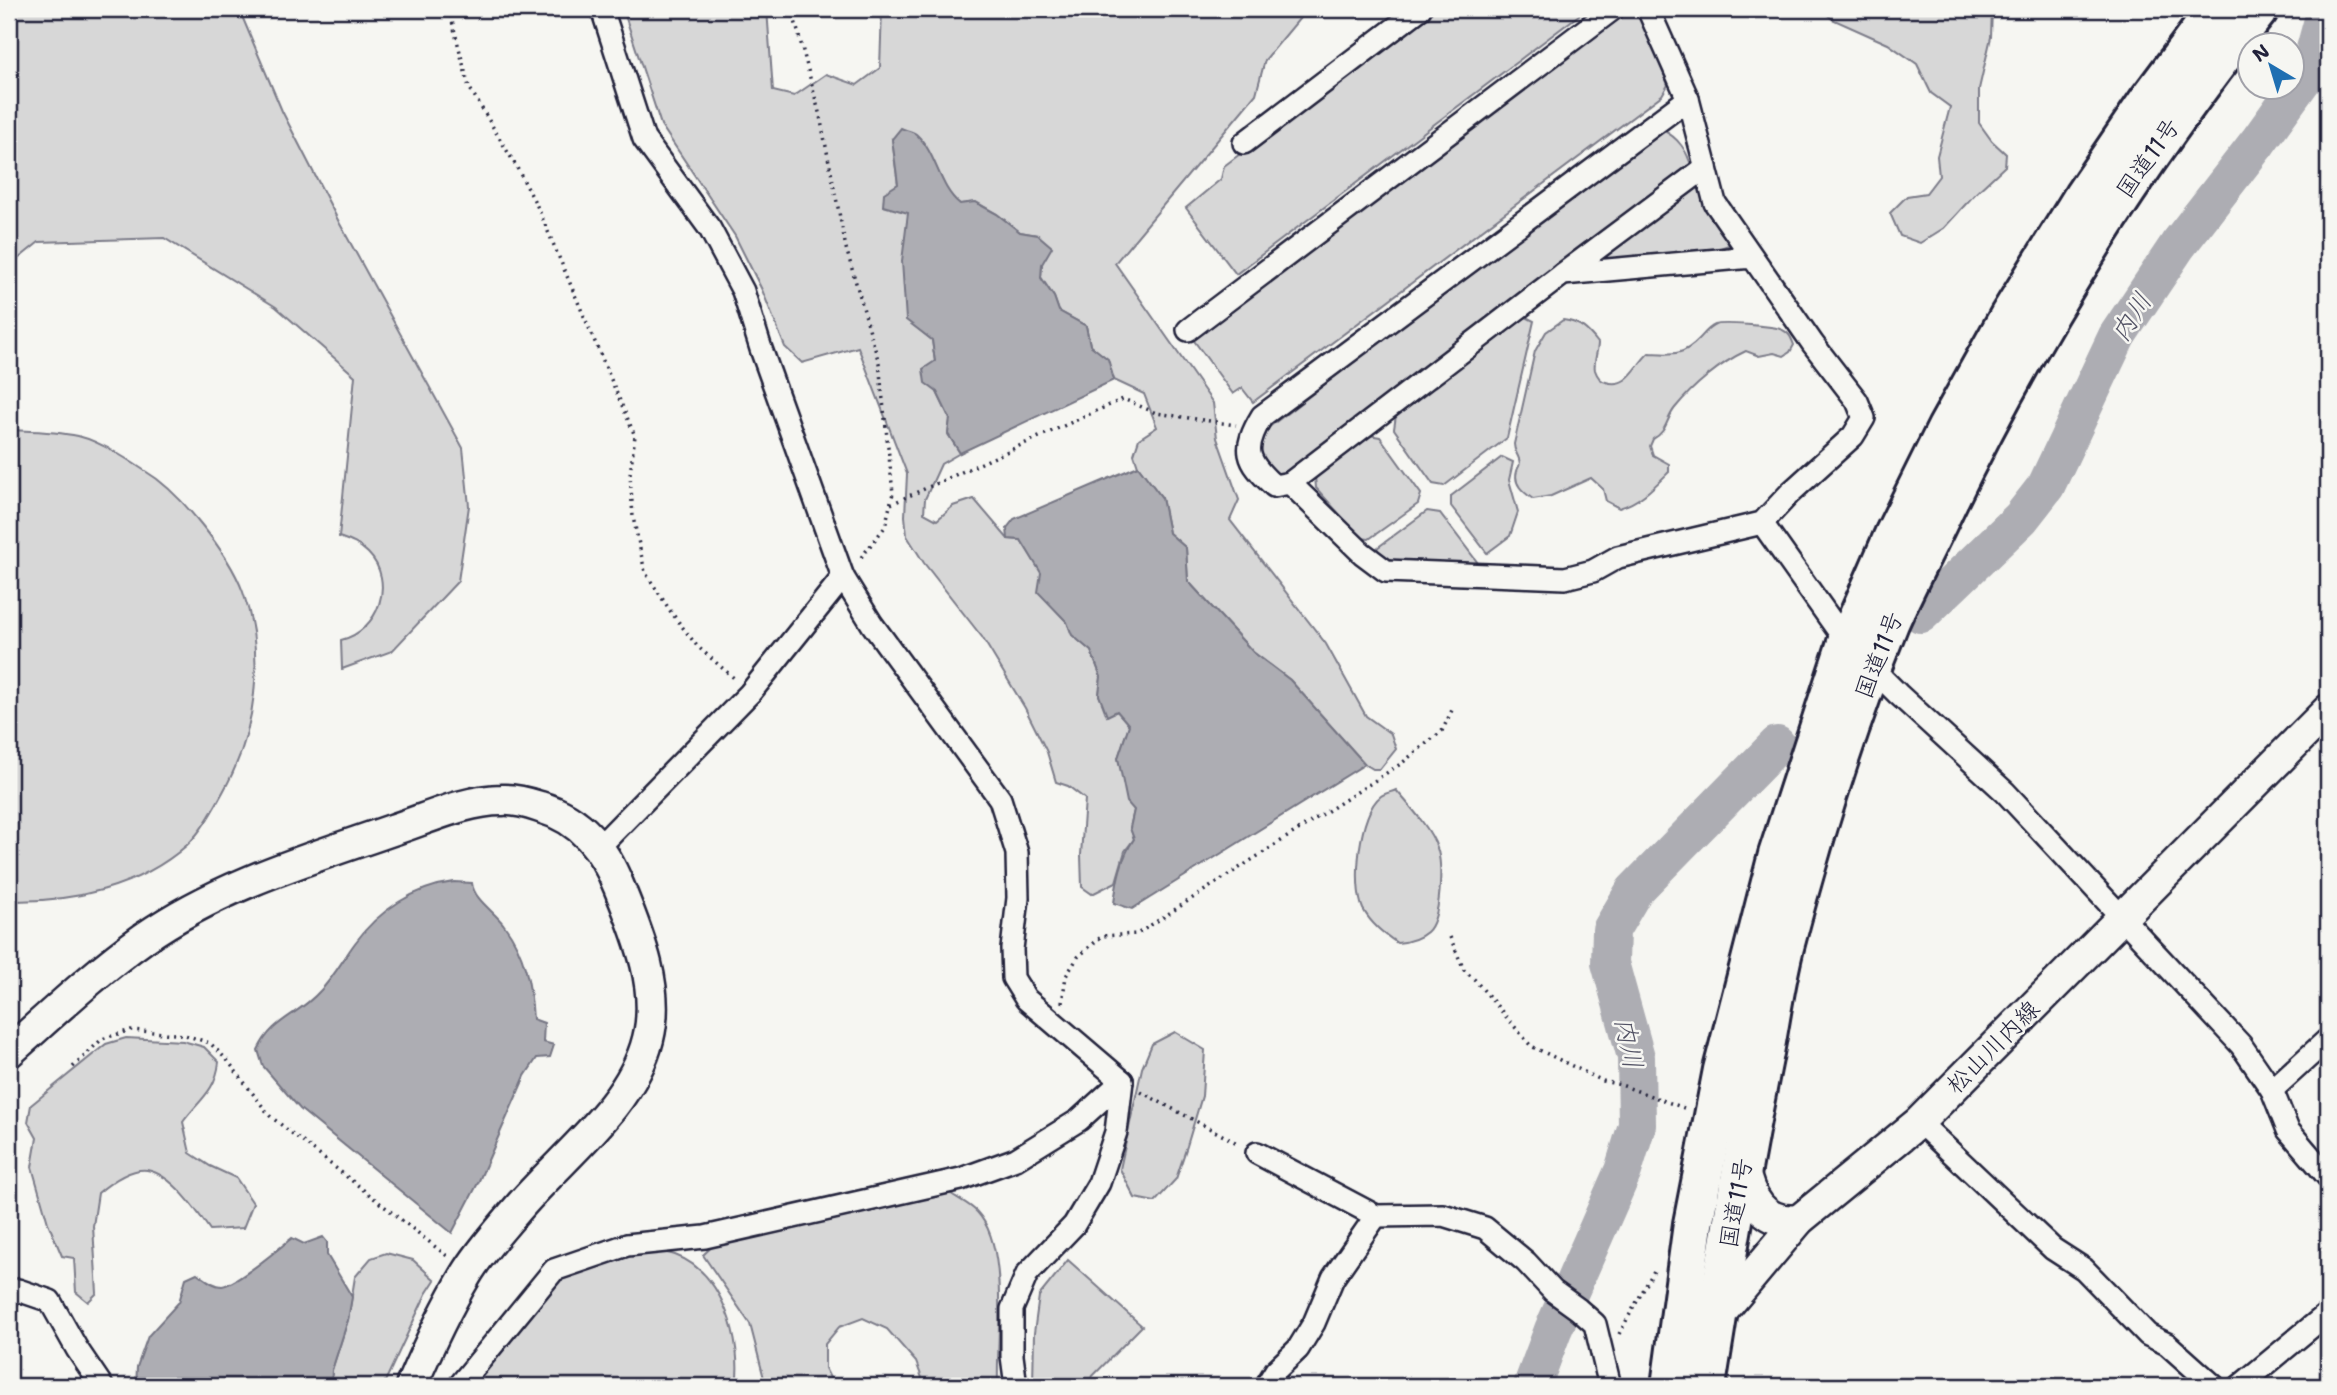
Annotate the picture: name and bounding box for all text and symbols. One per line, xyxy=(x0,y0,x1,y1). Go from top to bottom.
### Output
north arrow xyxy=(2236,32,2306,102)
text: N xyxy=(2247,39,2274,67)
street label: 国道11号 xyxy=(2109,111,2187,205)
water label: 内川 xyxy=(2102,285,2159,348)
street label: 国道11号 xyxy=(1848,607,1910,703)
street label: 松山川内線 xyxy=(1939,993,2047,1101)
water label: 内川 xyxy=(1607,1014,1652,1072)
street label: 国道11号 xyxy=(1712,1155,1760,1251)

